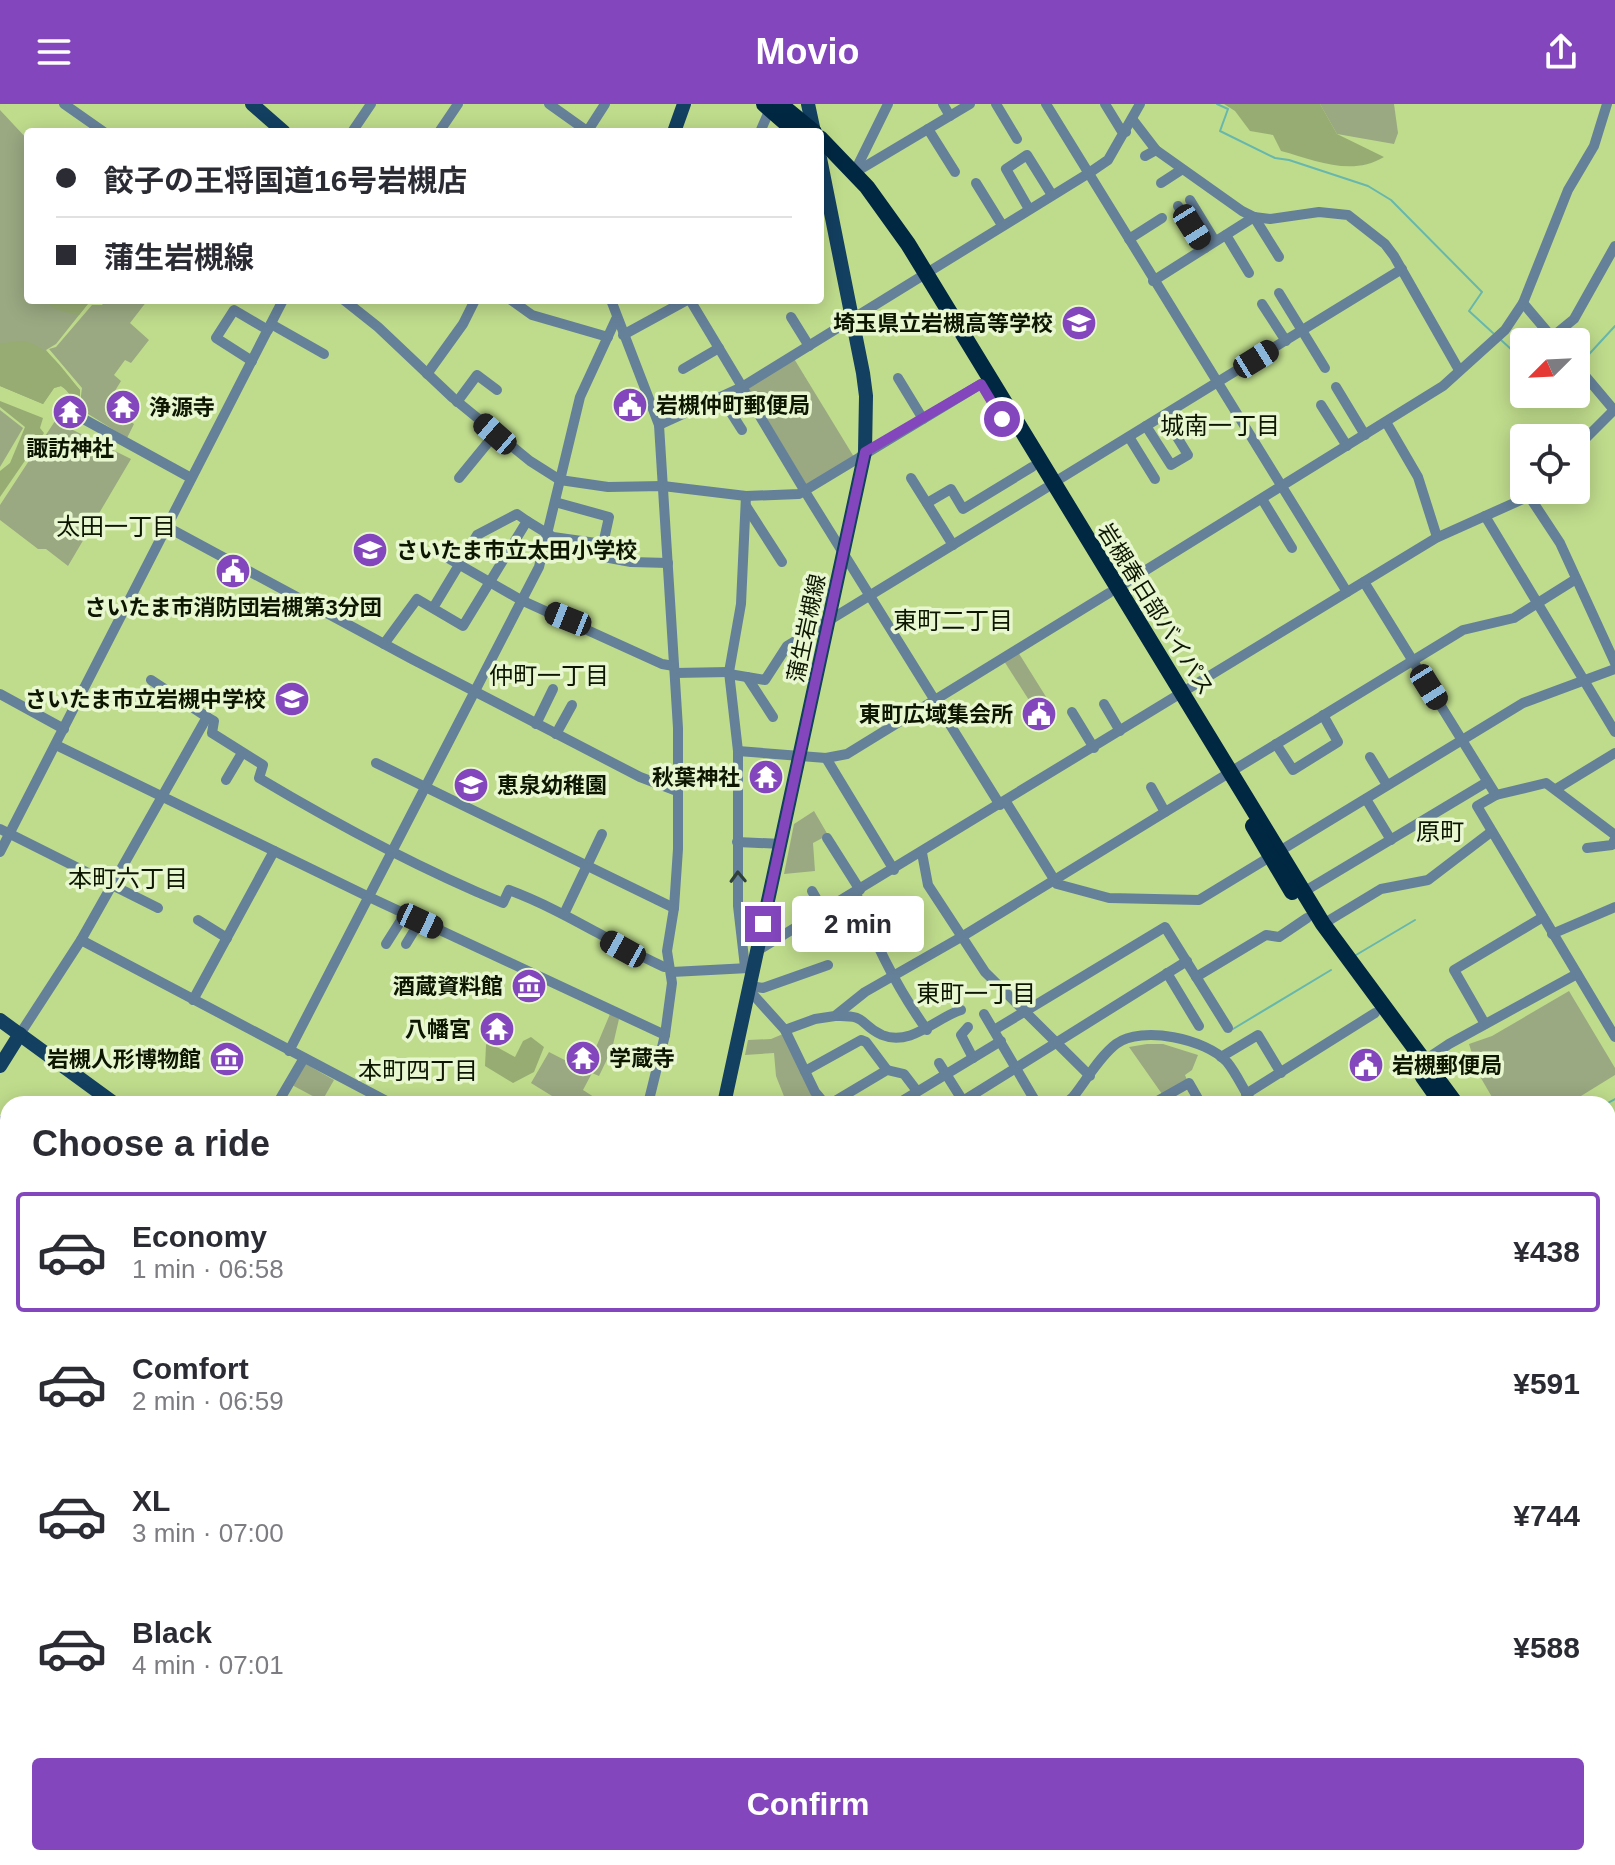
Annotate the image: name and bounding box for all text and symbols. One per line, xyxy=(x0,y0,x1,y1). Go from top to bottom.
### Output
icon: menu xyxy=(32,30,76,74)
icon: share xyxy=(1539,30,1583,74)
text: Movio xyxy=(756,31,860,72)
text: 餃子の王将国道16号岩槻店 xyxy=(104,164,467,197)
car xyxy=(1169,200,1215,254)
text: 蒲生岩槻線 xyxy=(104,241,254,274)
school or university icon: 埼玉県立岩槻高等学校 xyxy=(1060,304,1098,342)
place label: 埼玉県立岩槻高等学校 xyxy=(833,311,1053,336)
north arrow xyxy=(1510,328,1590,408)
map controls xyxy=(1510,328,1590,504)
car xyxy=(1229,336,1283,382)
public building icon: 岩槻仲町郵便局 xyxy=(611,386,649,424)
temple icon: 浄源寺 xyxy=(104,388,142,426)
temple icon: 諏訪神社 xyxy=(51,393,89,431)
place label: 岩槻仲町郵便局 xyxy=(656,393,810,418)
place label: 浄源寺 xyxy=(149,395,215,420)
route start xyxy=(984,401,1020,437)
car xyxy=(469,409,521,459)
district label: 城南一丁目 xyxy=(1160,412,1280,439)
button: locate xyxy=(1510,424,1590,504)
place label: 諏訪神社 xyxy=(26,436,114,461)
district label: 太田一丁目 xyxy=(56,513,176,540)
street label: 岩槻春日部バイパス xyxy=(1093,519,1219,700)
school or university icon: さいたま市立太田小学校 xyxy=(351,531,389,569)
place label: さいたま市立太田小学校 xyxy=(396,538,637,563)
public building icon: さいたま市消防団岩槻第3分団 xyxy=(214,552,252,590)
street label: 蒲生岩槻線 xyxy=(783,572,830,685)
place label: さいたま市消防団岩槻第3分団 xyxy=(84,595,382,620)
car xyxy=(541,599,595,639)
district label: 東町二丁目 xyxy=(893,607,1013,634)
car xyxy=(1406,660,1452,714)
district label: 仲町一丁目 xyxy=(489,662,609,689)
school or university icon: さいたま市立岩槻中学校 xyxy=(273,680,311,718)
place label: さいたま市立岩槻中学校 xyxy=(25,687,266,712)
public building icon: 東町広域集会所 xyxy=(1020,695,1058,733)
place label: 東町広域集会所 xyxy=(859,702,1013,727)
temple icon: 秋葉神社 xyxy=(747,758,785,796)
place label: 秋葉神社 xyxy=(652,765,740,790)
school or university icon: 恵泉幼稚園 xyxy=(452,766,490,804)
place label: 恵泉幼稚園 xyxy=(497,773,607,798)
district label: 原町 xyxy=(1416,818,1464,845)
district label: 本町六丁目 xyxy=(68,865,188,892)
one-way arrow xyxy=(729,870,746,883)
callout: 2 min xyxy=(791,896,923,952)
car xyxy=(393,900,447,942)
route end xyxy=(745,906,781,942)
text: 2 min xyxy=(824,909,892,939)
car xyxy=(596,927,650,971)
museum icon: 酒蔵資料館 xyxy=(510,967,548,1005)
place label: 酒蔵資料館 xyxy=(393,974,503,999)
district label: 東町一丁目 xyxy=(916,980,1036,1007)
temple icon: 八幡宮 xyxy=(478,1010,516,1048)
place label: 八幡宮 xyxy=(405,1017,471,1042)
temple icon: 学蔵寺 xyxy=(564,1039,602,1077)
museum icon: 岩槻人形博物館 xyxy=(208,1040,246,1078)
place label: 学蔵寺 xyxy=(609,1046,675,1071)
public building icon: 岩槻郵便局 xyxy=(1347,1046,1385,1084)
place label: 岩槻人形博物館 xyxy=(47,1047,201,1072)
place label: 岩槻郵便局 xyxy=(1392,1053,1502,1078)
district label: 本町四丁目 xyxy=(358,1057,478,1084)
text: Choose a ride xyxy=(32,1123,270,1164)
icon: car xyxy=(36,1216,108,1288)
text: Economy xyxy=(132,1220,267,1253)
text: ¥438 xyxy=(1513,1235,1580,1268)
text: 1 min · 06:58 xyxy=(132,1254,284,1284)
icon: car xyxy=(36,1348,108,1420)
text: Comfort xyxy=(132,1352,249,1385)
text: ¥591 xyxy=(1513,1367,1580,1400)
text: 2 min · 06:59 xyxy=(132,1386,284,1416)
icon: car xyxy=(36,1480,108,1552)
text: XL xyxy=(132,1484,170,1517)
text: ¥744 xyxy=(1513,1499,1580,1532)
text: 3 min · 07:00 xyxy=(132,1518,284,1548)
icon: car xyxy=(36,1612,108,1684)
text: Black xyxy=(132,1616,212,1649)
text: ¥588 xyxy=(1513,1631,1580,1664)
text: 4 min · 07:01 xyxy=(132,1650,284,1680)
button: Confirm xyxy=(32,1758,1584,1850)

